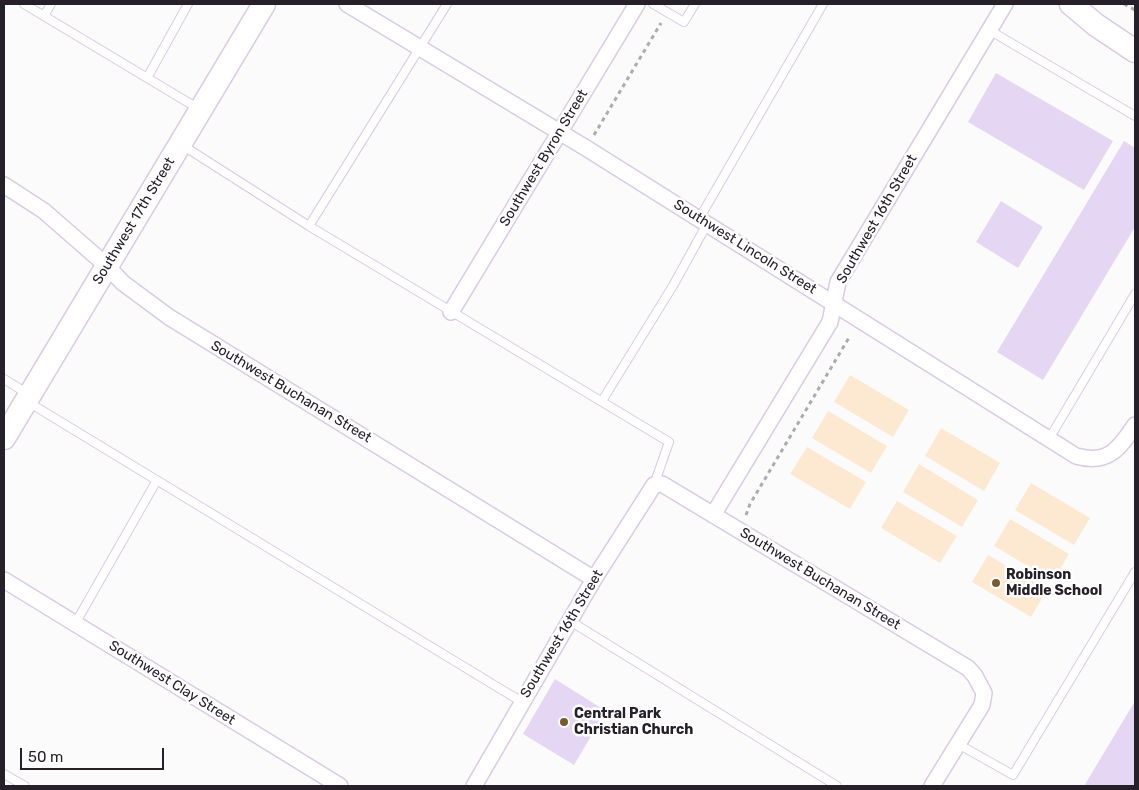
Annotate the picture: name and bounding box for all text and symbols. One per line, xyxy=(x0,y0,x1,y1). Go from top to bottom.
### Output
street label: Southwest Byron Street xyxy=(496,87,592,229)
street label: Southwest 16th Street xyxy=(833,151,921,287)
street label: Southwest 17th Street xyxy=(89,155,179,287)
street label: Southwest Lincoln Street xyxy=(670,196,820,298)
street label: Southwest Buchanan Street xyxy=(208,337,374,447)
street label: Southwest Buchanan Street xyxy=(737,524,903,634)
street label: Southwest 16th Street xyxy=(517,567,607,701)
place label: Robinson Middle School xyxy=(1006,567,1102,600)
marker: Robinson Middle School xyxy=(990,577,1002,589)
street label: Southwest Clay Street xyxy=(106,637,238,729)
place label: Central Park Christian Church xyxy=(574,706,693,739)
marker: Central Park Christian Church xyxy=(558,716,570,728)
scale bar xyxy=(22,738,166,770)
text: 50 m xyxy=(28,748,63,766)

